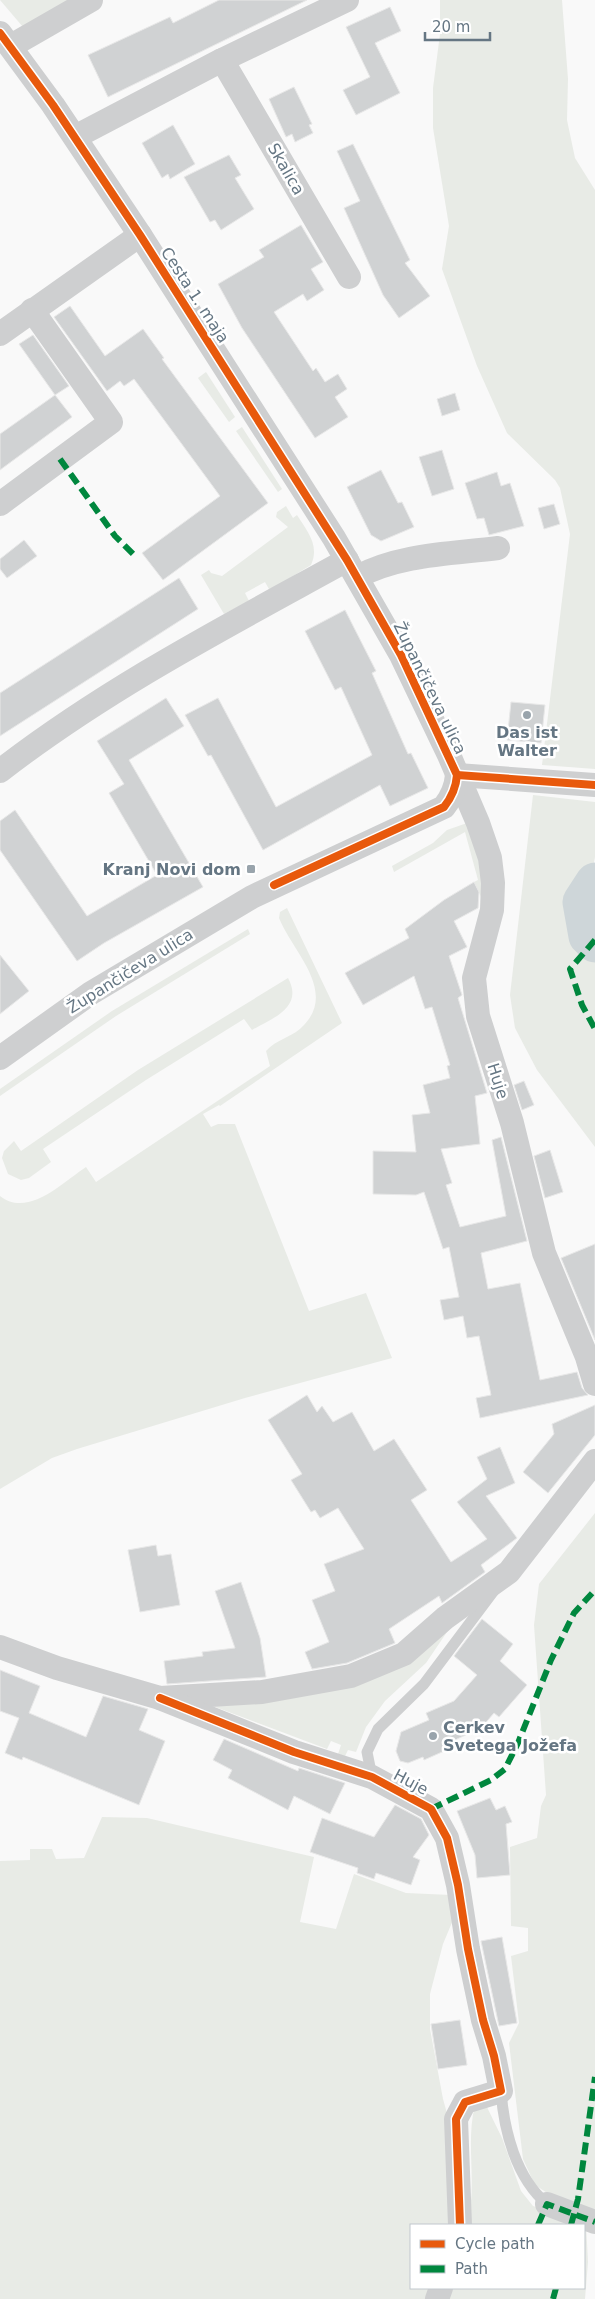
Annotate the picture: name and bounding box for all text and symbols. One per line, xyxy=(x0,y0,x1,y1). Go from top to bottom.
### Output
scale bar xyxy=(425,10,490,42)
text: 20 m xyxy=(432,18,470,36)
street label: Skalica xyxy=(264,140,308,198)
street label: Cesta 1. maja xyxy=(157,243,233,347)
street label: Župančičeva ulica xyxy=(390,619,470,757)
marker: Das ist Walter xyxy=(521,709,533,721)
place label: Das ist Walter xyxy=(496,723,558,760)
place label: Kranj Novi dom xyxy=(102,860,241,879)
marker: Kranj Novi dom xyxy=(245,863,257,875)
street label: Župančičeva ulica xyxy=(63,925,197,1017)
street label: Huje xyxy=(483,1061,513,1101)
place label: Cerkev Svetega Jožefa xyxy=(443,1718,577,1755)
marker: Cerkev Svetega Jožefa xyxy=(427,1730,439,1742)
street label: Huje xyxy=(390,1765,432,1799)
legend xyxy=(410,2224,585,2289)
text: Cycle path xyxy=(455,2235,535,2253)
text: Path xyxy=(455,2260,488,2278)

